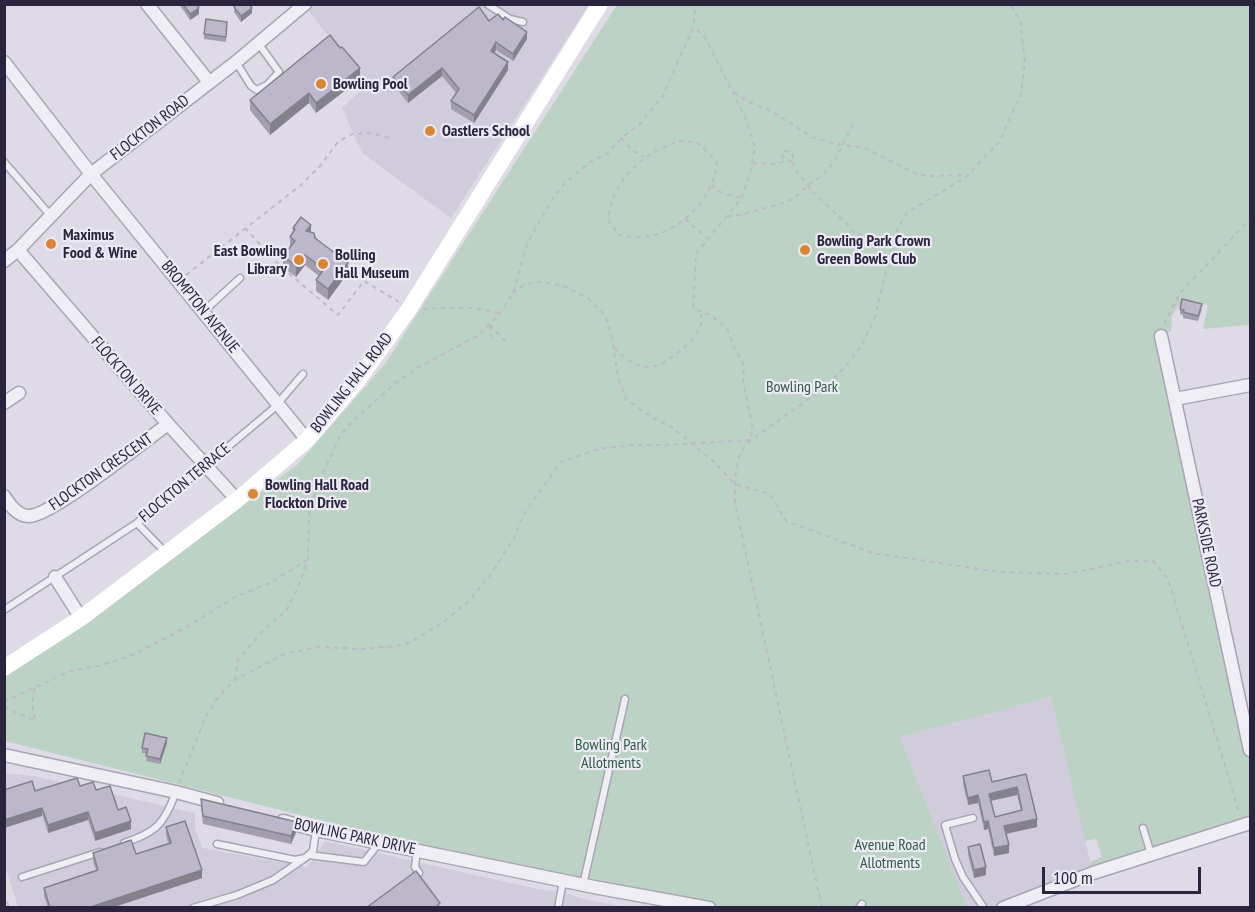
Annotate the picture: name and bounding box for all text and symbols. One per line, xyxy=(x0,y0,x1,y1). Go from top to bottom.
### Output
place label: Bowling Pool xyxy=(333,74,408,94)
marker: Bowling Pool xyxy=(314,77,328,91)
street label: FLOCKTON ROAD xyxy=(107,91,193,165)
place label: Oastlers School xyxy=(442,121,530,141)
marker: Oastlers School xyxy=(423,124,437,138)
place label: Maximus Food & Wine xyxy=(63,225,137,263)
place label: Bowling Park Crown Green Bowls Club xyxy=(817,231,930,269)
marker: Maximus Food & Wine xyxy=(44,237,58,251)
place label: East Bowling Library xyxy=(214,241,287,279)
marker: Bowling Park Crown Green Bowls Club xyxy=(798,243,812,257)
place label: Bolling Hall Museum xyxy=(335,245,409,283)
marker: East Bowling Library xyxy=(292,253,306,267)
street label: BROMPTON AVENUE xyxy=(157,257,243,357)
marker: Bolling Hall Museum xyxy=(316,257,330,271)
street label: BOWLING HALL ROAD xyxy=(307,329,397,437)
street label: FLOCKTON DRIVE xyxy=(87,333,165,419)
park label: Bowling Park xyxy=(766,377,838,397)
street label: FLOCKTON CRESCENT xyxy=(46,429,156,515)
street label: FLOCKTON TERRACE xyxy=(135,439,235,527)
place label: Bowling Hall Road Flockton Drive xyxy=(265,475,369,513)
marker: Bowling Hall Road Flockton Drive xyxy=(246,487,260,501)
street label: PARKSIDE ROAD xyxy=(1187,497,1225,589)
park label: Bowling Park Allotments xyxy=(575,735,647,773)
street label: BOWLING PARK DRIVE xyxy=(292,815,418,859)
park label: Avenue Road Allotments xyxy=(854,835,926,873)
scale bar xyxy=(1045,855,1204,893)
text: 100 m xyxy=(1053,866,1093,889)

